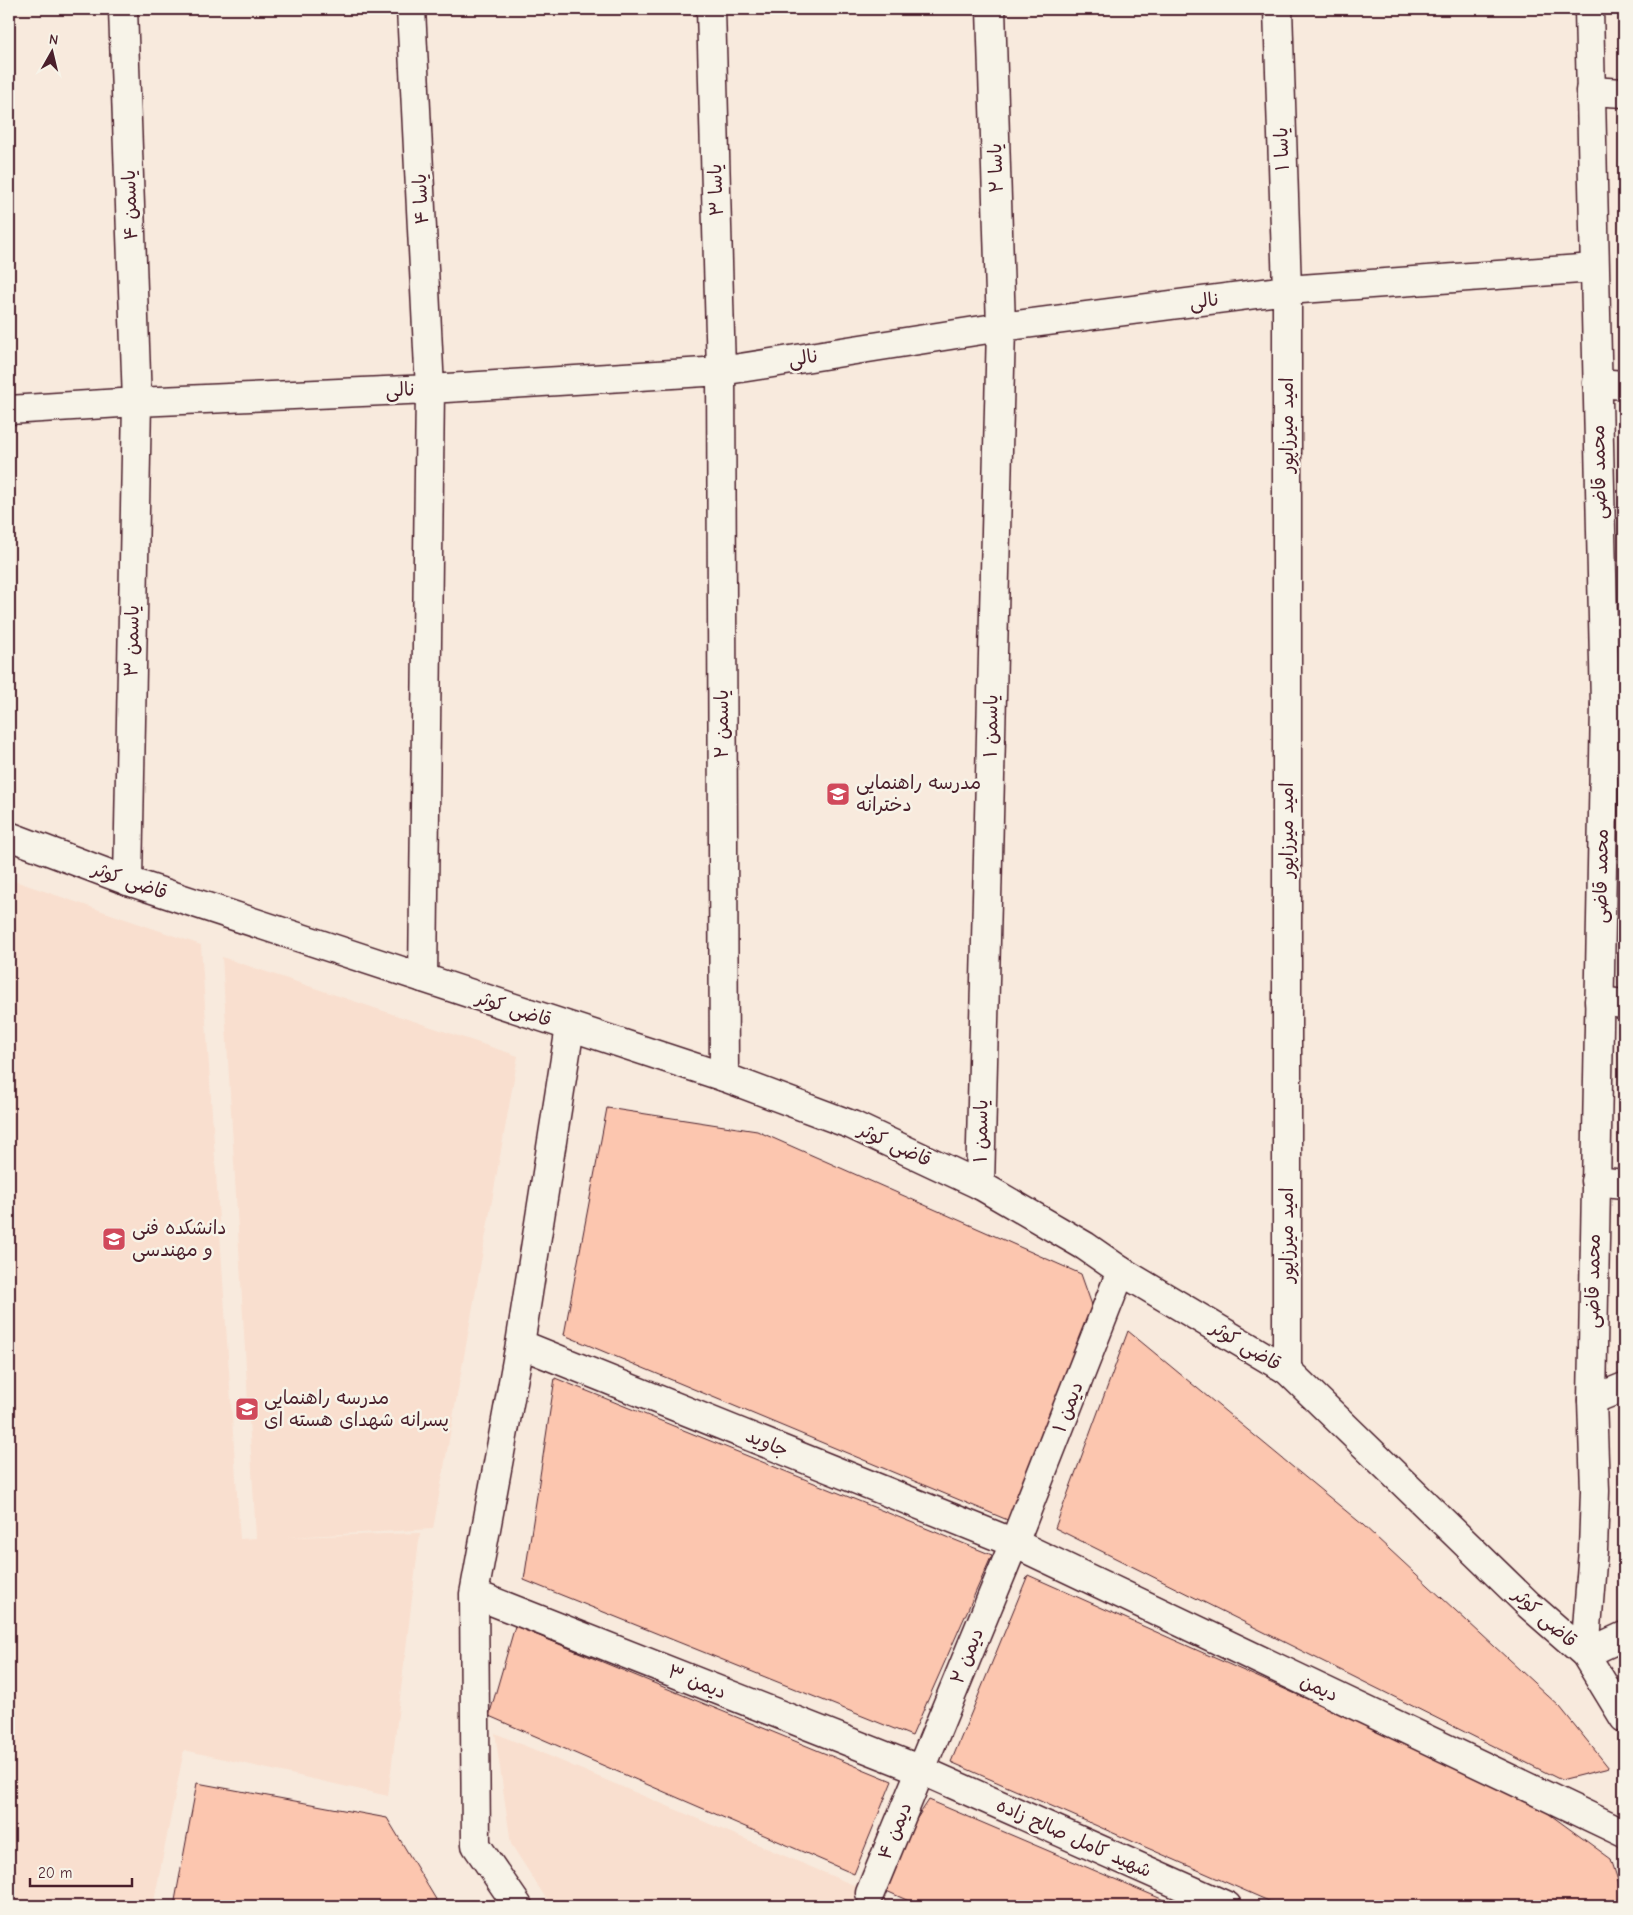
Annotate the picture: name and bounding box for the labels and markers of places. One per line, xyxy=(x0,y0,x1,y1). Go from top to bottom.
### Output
place label: مدرسه راهنمایی دخترانه xyxy=(856,772,981,816)
school or university icon: مدرسه راهنمایی دخترانه xyxy=(825,781,851,807)
place label: دانشکده فنی و مهندسی xyxy=(132,1217,227,1262)
school or university icon: دانشکده فنی و مهندسی xyxy=(101,1226,127,1252)
place label: مدرسه راهنمایی پسرانه شهدای هسته ای xyxy=(264,1387,449,1432)
school or university icon: مدرسه راهنمایی پسرانه شهدای هسته ای xyxy=(234,1396,260,1422)

